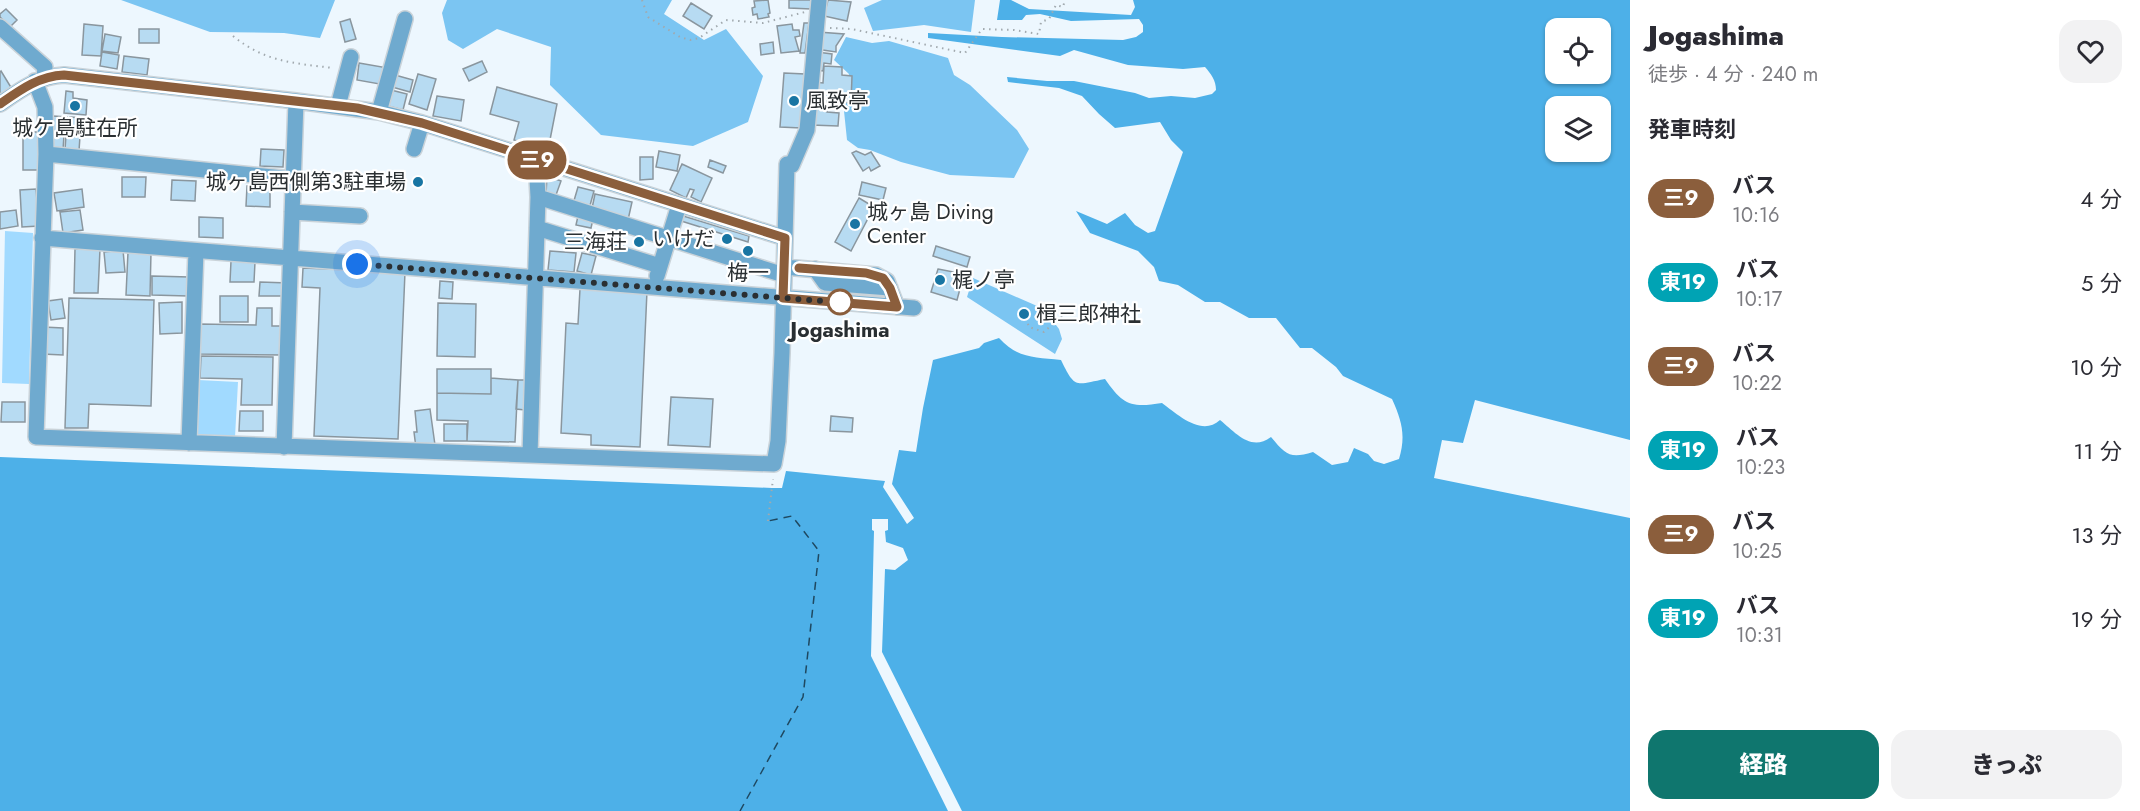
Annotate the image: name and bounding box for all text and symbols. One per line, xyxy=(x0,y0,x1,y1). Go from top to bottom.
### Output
text: Jogashima xyxy=(1648,15,1784,56)
map controls xyxy=(1545,18,1611,162)
button: locate xyxy=(1545,18,1611,84)
button: heart xyxy=(2059,20,2122,83)
text: 徒歩 · 4 分 · 240 m xyxy=(1648,60,1818,89)
place label: 風致亭 xyxy=(806,86,869,116)
marker: 風致亭 xyxy=(787,94,801,108)
button: layers xyxy=(1545,96,1611,162)
marker: 城ケ島駐在所 xyxy=(68,99,82,113)
place label: 城ケ島駐在所 xyxy=(12,113,138,143)
text: 発車時刻 xyxy=(1648,113,1736,145)
line badge: 三9 xyxy=(510,140,564,180)
text: 三9 xyxy=(519,145,555,175)
place label: 城ヶ島西側第3駐車場 xyxy=(206,167,406,197)
text: バス xyxy=(1732,169,1776,201)
marker: 城ヶ島西側第3駐車場 xyxy=(411,175,425,189)
text: 三9 xyxy=(1663,183,1699,213)
text: 4 分 xyxy=(2081,183,2122,215)
place label: 城ヶ島 Diving Center xyxy=(867,197,994,251)
text: 10:16 xyxy=(1732,201,1780,230)
marker: 城ヶ島 Diving Center xyxy=(848,217,862,231)
place label: いけだ xyxy=(652,224,715,254)
place label: 三海荘 xyxy=(564,227,627,257)
marker: いけだ xyxy=(720,232,734,246)
marker: 三海荘 xyxy=(632,235,646,249)
marker: 梅一 xyxy=(741,244,755,258)
your location xyxy=(342,249,372,279)
text: バス xyxy=(1736,253,1780,285)
place label: 梅一 xyxy=(727,258,769,288)
place label: 梶ノ亭 xyxy=(952,265,1015,295)
text: 東19 xyxy=(1660,267,1706,297)
text: 5 分 xyxy=(2081,267,2122,299)
marker: 梶ノ亭 xyxy=(933,273,947,287)
text: 10:17 xyxy=(1736,285,1782,314)
marker: Jogashima xyxy=(827,289,853,315)
place label: 楫三郎神社 xyxy=(1036,299,1141,329)
marker: 楫三郎神社 xyxy=(1017,307,1031,321)
place label: Jogashima xyxy=(786,315,890,345)
text: バス xyxy=(1732,337,1776,369)
text: 三9 xyxy=(1663,351,1699,381)
text: 10 分 xyxy=(2070,351,2122,383)
text: 10:22 xyxy=(1732,369,1782,398)
text: バス xyxy=(1736,421,1780,453)
text: 東19 xyxy=(1660,435,1706,465)
text: 11 分 xyxy=(2074,435,2122,467)
text: 10:23 xyxy=(1736,453,1785,482)
text: バス xyxy=(1732,505,1776,537)
text: 三9 xyxy=(1663,519,1699,549)
text: 13 分 xyxy=(2071,519,2122,551)
text: 10:25 xyxy=(1732,537,1782,566)
text: バス xyxy=(1736,589,1780,621)
text: 東19 xyxy=(1660,603,1706,633)
text: 19 分 xyxy=(2071,603,2122,635)
text: 10:31 xyxy=(1736,621,1783,650)
button: 経路 xyxy=(1648,730,1879,799)
button: きっぷ xyxy=(1891,730,2122,799)

